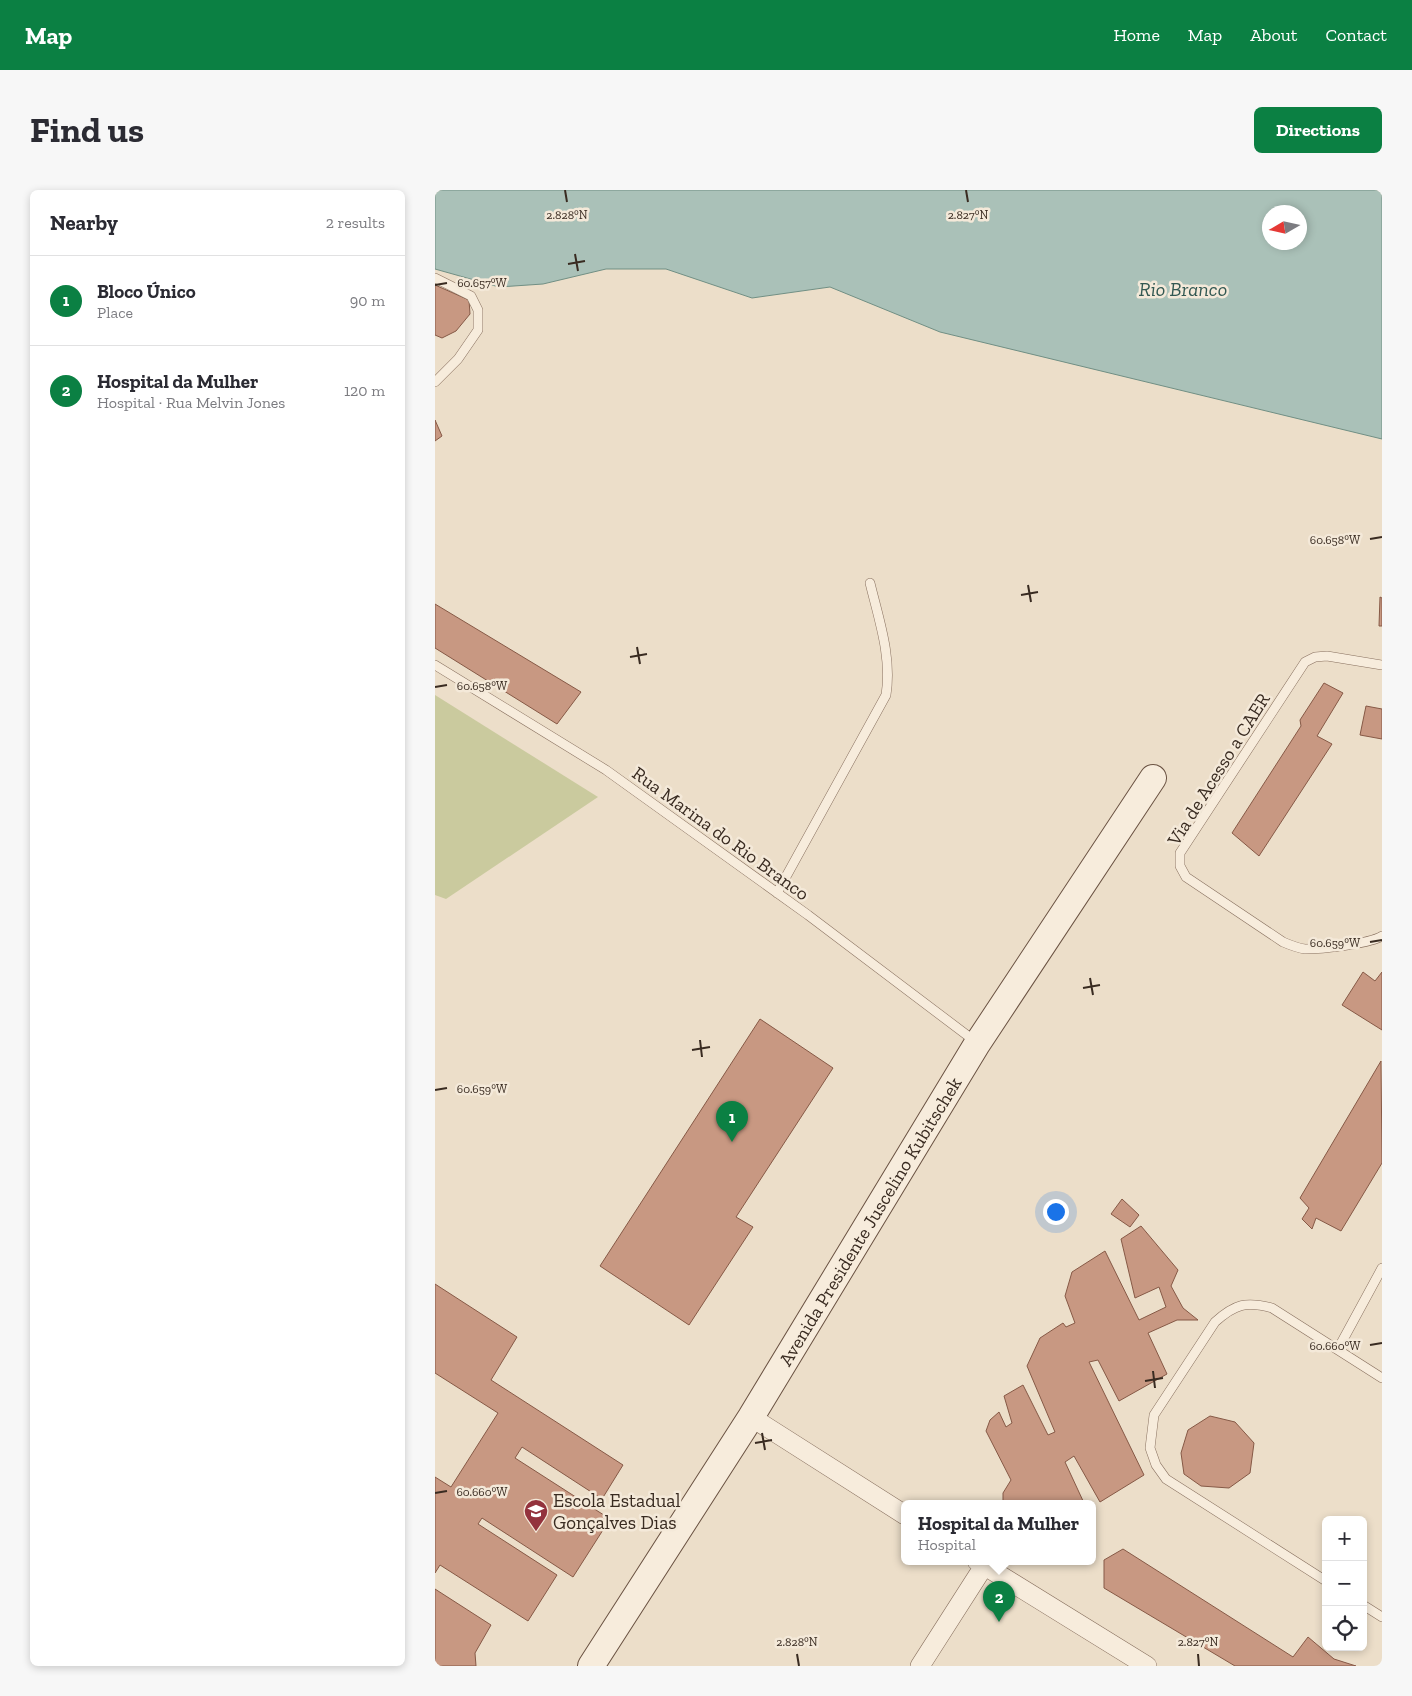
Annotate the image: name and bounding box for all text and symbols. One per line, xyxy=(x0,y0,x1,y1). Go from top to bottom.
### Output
text: Map xyxy=(25,21,72,50)
text: Home xyxy=(1113,24,1160,46)
text: Map xyxy=(1188,24,1222,46)
text: About xyxy=(1250,24,1297,46)
text: Contact xyxy=(1325,24,1387,46)
button: Directions xyxy=(1254,107,1382,153)
text: Find us xyxy=(30,109,144,151)
north arrow xyxy=(1262,205,1307,250)
text: 2.828°N xyxy=(546,208,588,222)
text: 2.827°N xyxy=(948,208,988,222)
text: Nearby xyxy=(50,210,118,235)
text: 2 results xyxy=(326,213,385,232)
text: 60.657°W xyxy=(457,276,508,290)
water label: Rio Branco xyxy=(1139,277,1227,301)
text: Bloco Único xyxy=(97,280,196,303)
text: 1 xyxy=(63,291,69,310)
text: 90 m xyxy=(350,291,385,310)
text: Place xyxy=(97,303,133,322)
text: Hospital da Mulher xyxy=(97,370,258,393)
text: 2 xyxy=(62,381,70,400)
text: 120 m xyxy=(344,381,385,400)
text: Hospital · Rua Melvin Jones xyxy=(97,393,285,412)
text: 60.658°W xyxy=(1310,533,1361,547)
text: 60.658°W xyxy=(457,679,508,693)
street label: Via de Acesso a CAER xyxy=(1162,689,1275,851)
street label: Rua Marina do Rio Branco xyxy=(628,762,814,905)
text: 60.659°W xyxy=(1310,936,1361,950)
street label: Avenida Presidente Juscelino Kubitschek xyxy=(774,1073,966,1370)
text: 60.659°W xyxy=(457,1082,508,1096)
pin: 1 xyxy=(716,1101,748,1142)
your location xyxy=(1043,1199,1069,1225)
text: 60.660°W xyxy=(1309,1339,1361,1353)
text: 60.660°W xyxy=(456,1485,508,1499)
place label: Escola Estadual Gonçalves Dias xyxy=(553,1489,681,1534)
school or university icon: Escola Estadual Gonçalves Dias xyxy=(523,1498,549,1532)
popup xyxy=(901,1500,1096,1565)
text: Hospital da Mulher xyxy=(918,1512,1079,1535)
map controls xyxy=(1322,1516,1367,1651)
button: + xyxy=(1322,1516,1367,1561)
text: Hospital xyxy=(918,1535,976,1554)
button: − xyxy=(1322,1561,1367,1606)
pin: 2 xyxy=(983,1581,1015,1622)
button: locate xyxy=(1322,1606,1367,1651)
text: 2.828°N xyxy=(776,1635,818,1649)
text: 2.827°N xyxy=(1178,1635,1218,1649)

